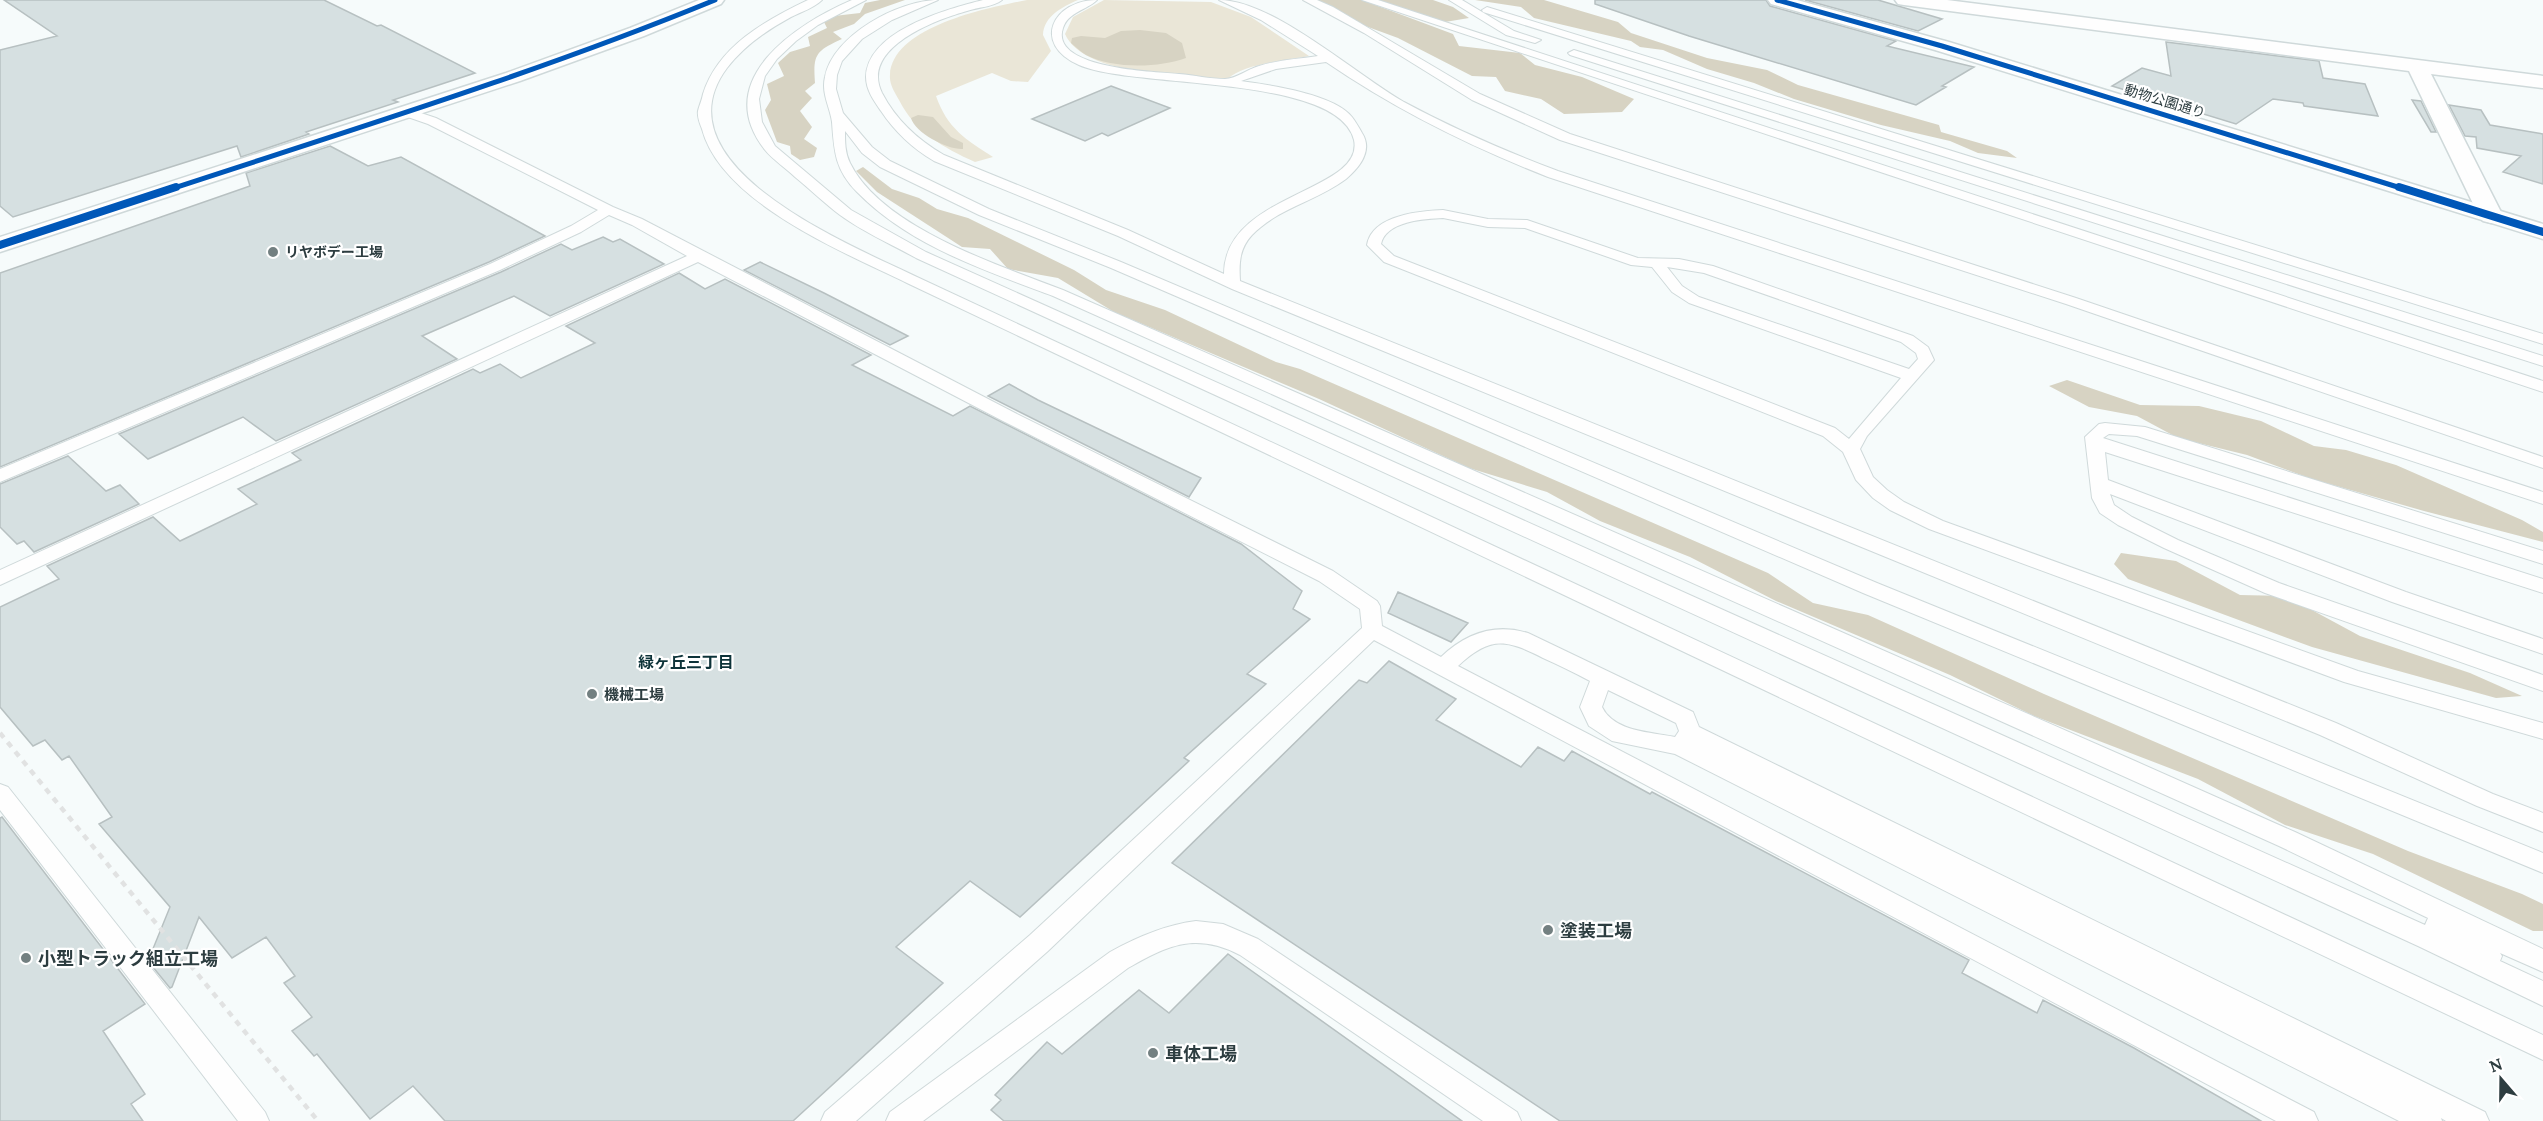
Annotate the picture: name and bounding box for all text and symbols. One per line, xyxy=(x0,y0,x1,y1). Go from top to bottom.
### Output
street label: 動物公園通り xyxy=(2122,80,2208,122)
place label: リヤボデー工場 xyxy=(285,243,383,261)
marker: リヤボデー工場 xyxy=(266,245,280,259)
district label: 緑ヶ丘三丁目 xyxy=(638,652,734,672)
place label: 機械工場 xyxy=(604,685,664,704)
marker: 機械工場 xyxy=(585,687,599,701)
place label: 塗装工場 xyxy=(1560,919,1632,942)
marker: 塗装工場 xyxy=(1541,923,1555,937)
place label: 小型トラック組立工場 xyxy=(38,947,218,970)
marker: 小型トラック組立工場 xyxy=(19,951,33,965)
place label: 車体工場 xyxy=(1165,1042,1237,1065)
marker: 車体工場 xyxy=(1146,1046,1160,1060)
north arrow xyxy=(2471,1049,2531,1109)
text: N xyxy=(2487,1053,2505,1076)

